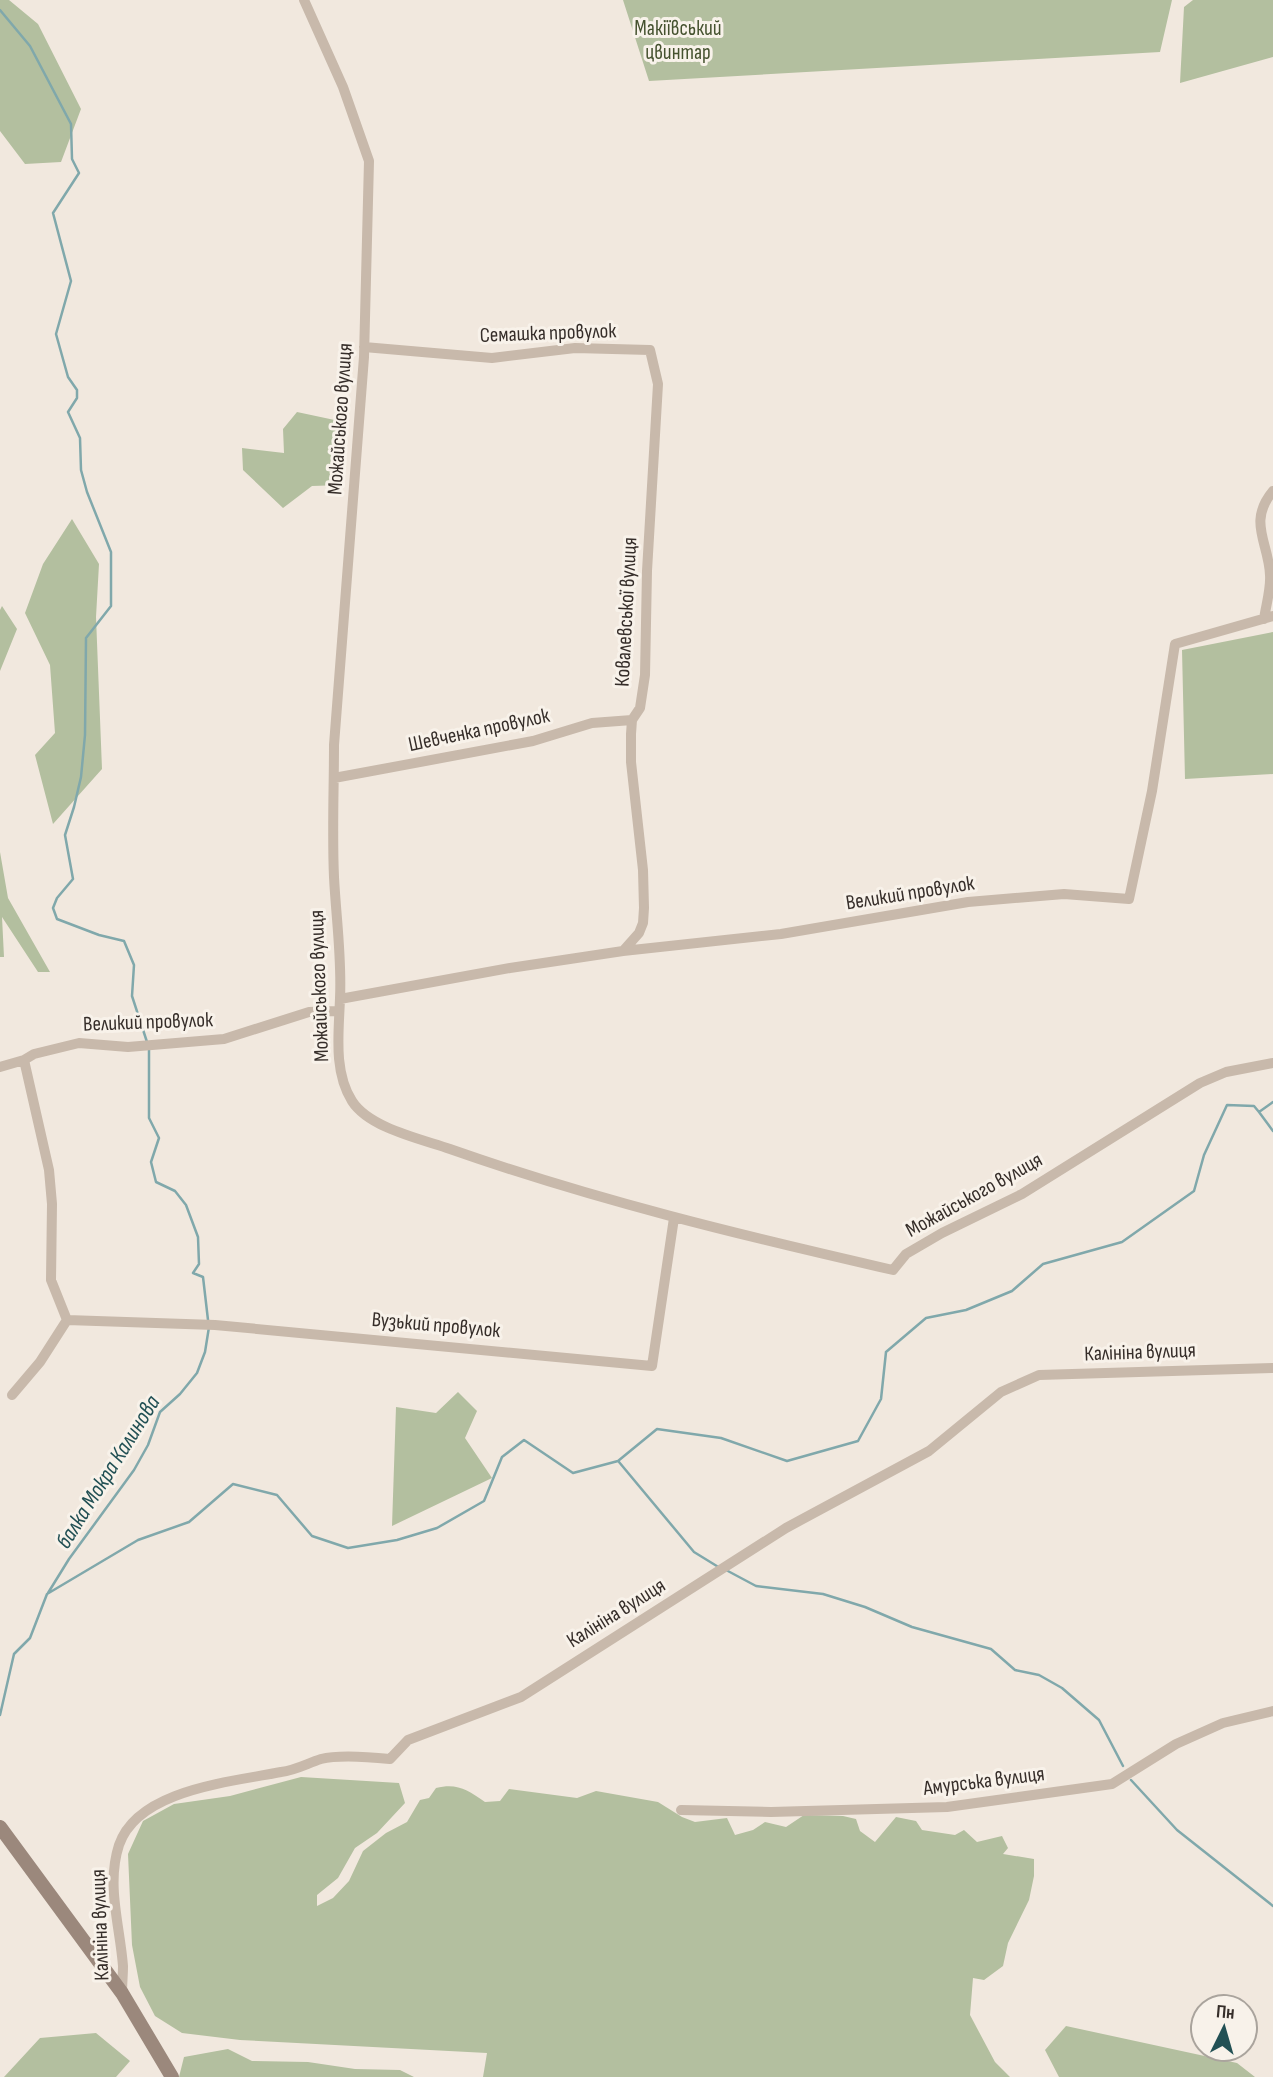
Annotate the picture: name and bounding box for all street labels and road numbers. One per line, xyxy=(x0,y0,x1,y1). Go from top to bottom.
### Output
street label: Семашка провулок xyxy=(479,318,617,348)
street label: Можайського вулиця xyxy=(322,342,358,496)
street label: Ковалевської вулиця xyxy=(610,537,642,687)
street label: Шевченка провулок xyxy=(406,703,552,757)
street label: Великий провулок xyxy=(844,870,976,916)
street label: Можайського вулиця xyxy=(304,910,334,1062)
street label: Великий провулок xyxy=(83,1007,213,1037)
street label: Можайського вулиця xyxy=(901,1147,1047,1243)
street label: Вузький провулок xyxy=(371,1307,501,1343)
street label: Калініна вулиця xyxy=(1084,1338,1196,1366)
street label: Калініна вулиця xyxy=(562,1573,670,1653)
street label: Амурська вулиця xyxy=(921,1761,1046,1801)
street label: Калініна вулиця xyxy=(86,1869,114,1981)

